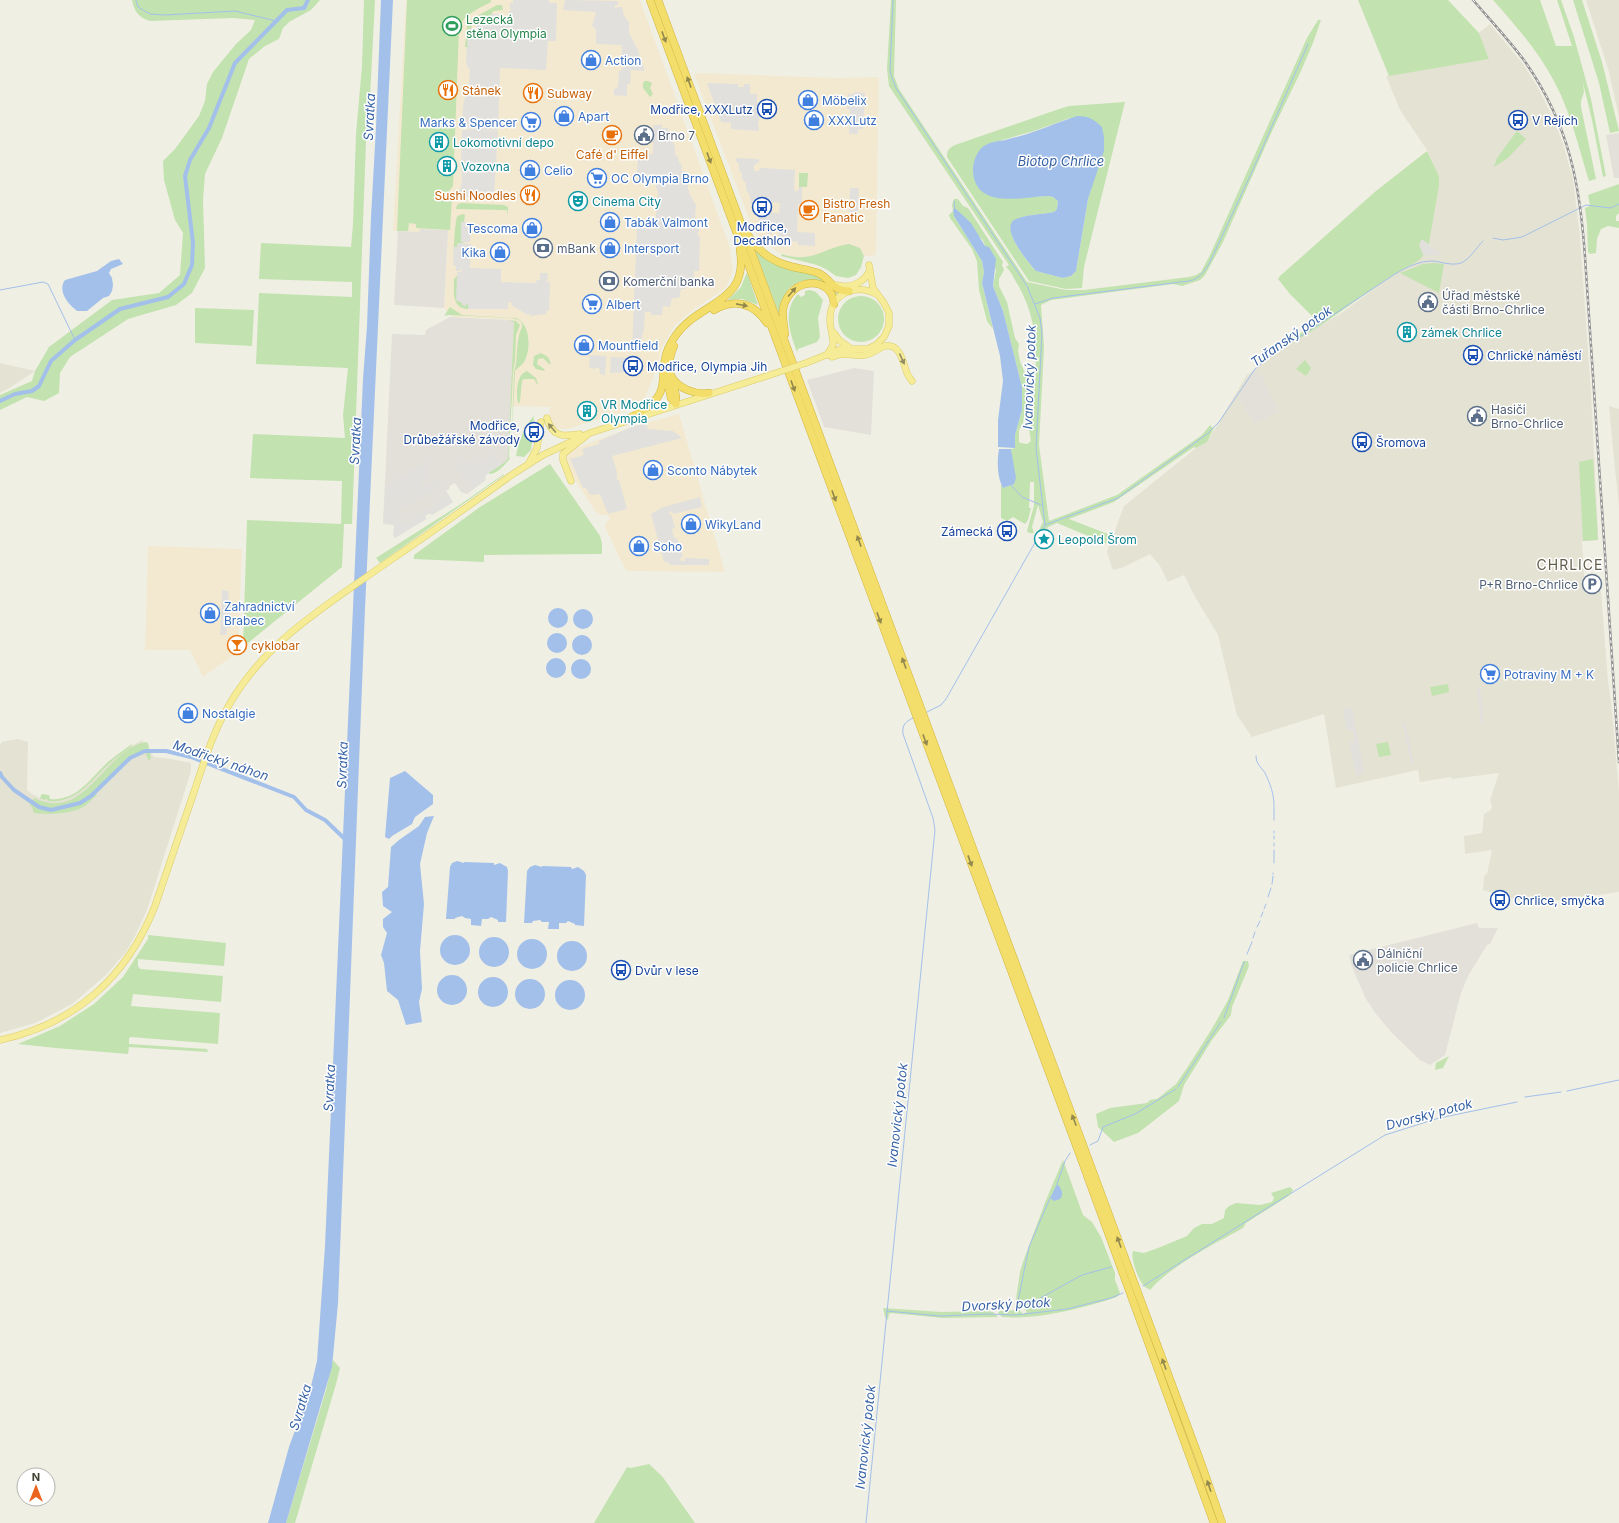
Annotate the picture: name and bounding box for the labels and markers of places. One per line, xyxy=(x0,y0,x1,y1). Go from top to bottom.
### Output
place label: Lezecká stěna Olympia xyxy=(466,12,547,41)
sports icon: Lezecká stěna Olympia xyxy=(441,15,463,37)
shop icon: Action xyxy=(580,49,602,71)
place label: Action xyxy=(605,53,641,68)
restaurant icon: Stánek xyxy=(437,79,459,101)
restaurant icon: Subway xyxy=(522,82,544,104)
place label: Stánek xyxy=(462,83,502,98)
place label: Subway xyxy=(547,86,592,101)
shop icon: Möbelix xyxy=(797,89,819,111)
place label: Möbelix xyxy=(822,93,867,108)
bus stop icon: Modřice, XXXLutz xyxy=(756,98,778,120)
place label: Modřice, XXXLutz xyxy=(650,102,753,117)
shop icon: Apart xyxy=(553,105,575,127)
place label: Apart xyxy=(578,109,609,124)
shop icon: XXXLutz xyxy=(803,109,825,131)
bus stop icon: V Rejích xyxy=(1507,109,1529,131)
supermarket icon: Marks & Spencer xyxy=(520,111,542,133)
place label: XXXLutz xyxy=(828,113,877,128)
place label: V Rejích xyxy=(1532,113,1578,128)
place label: Marks & Spencer xyxy=(420,115,517,130)
cafe icon: Café d' Eiffel xyxy=(601,124,623,146)
public building icon: Brno 7 xyxy=(633,124,655,146)
place label: Brno 7 xyxy=(658,128,695,143)
building icon: Lokomotivní depo xyxy=(428,131,450,153)
place label: Lokomotivní depo xyxy=(453,135,554,150)
place label: Café d' Eiffel xyxy=(576,147,648,162)
building icon: Vozovna xyxy=(436,155,458,177)
place label: Vozovna xyxy=(461,159,510,174)
shop icon: Celio xyxy=(519,159,541,181)
place label: Celio xyxy=(544,163,573,178)
supermarket icon: OC Olympia Brno xyxy=(586,167,608,189)
place label: OC Olympia Brno xyxy=(611,171,709,186)
restaurant icon: Sushi Noodles xyxy=(519,184,541,206)
place label: Sushi Noodles xyxy=(434,188,516,203)
theatre icon: Cinema City xyxy=(567,190,589,212)
place label: Cinema City xyxy=(592,194,661,209)
bus stop icon: Modřice, Decathlon xyxy=(751,196,773,218)
place label: Bistro Fresh Fanatic xyxy=(823,196,890,225)
cafe icon: Bistro Fresh Fanatic xyxy=(798,199,820,221)
shop icon: Tabák Valmont xyxy=(599,211,621,233)
place label: Tabák Valmont xyxy=(624,215,708,230)
shop icon: Tescoma xyxy=(521,217,543,239)
place label: Modřice, Decathlon xyxy=(733,219,791,248)
place label: Tescoma xyxy=(467,221,518,236)
bank icon: mBank xyxy=(532,237,554,259)
shop icon: Intersport xyxy=(599,237,621,259)
shop icon: Kika xyxy=(489,241,511,263)
place label: mBank xyxy=(557,241,596,256)
place label: Intersport xyxy=(624,241,679,256)
place label: Kika xyxy=(462,245,486,260)
bank icon: Komerční banka xyxy=(598,270,620,292)
place label: Komerční banka xyxy=(623,274,714,289)
place label: Úřad městské části Brno-Chrlice xyxy=(1442,288,1545,317)
public building icon: Úřad městské části Brno-Chrlice xyxy=(1417,291,1439,313)
supermarket icon: Albert xyxy=(581,293,603,315)
place label: Albert xyxy=(606,297,640,312)
building icon: zámek Chrlice xyxy=(1396,321,1418,343)
place label: zámek Chrlice xyxy=(1421,325,1502,340)
shop icon: Mountfield xyxy=(573,334,595,356)
place label: Mountfield xyxy=(598,338,658,353)
bus stop icon: Chrlické náměstí xyxy=(1462,344,1484,366)
place label: Chrlické náměstí xyxy=(1487,348,1582,363)
bus stop icon: Modřice, Olympia Jih xyxy=(622,355,644,377)
place label: Modřice, Olympia Jih xyxy=(647,359,767,374)
place label: VR Modřice Olympia xyxy=(601,397,667,426)
building icon: VR Modřice Olympia xyxy=(576,400,598,422)
place label: Hasiči Brno-Chrlice xyxy=(1491,402,1564,431)
public building icon: Hasiči Brno-Chrlice xyxy=(1466,405,1488,427)
place label: Modřice, Drůbežářské závody xyxy=(404,418,520,447)
bus stop icon: Modřice, Drůbežářské závody xyxy=(523,421,545,443)
bus stop icon: Šromova xyxy=(1351,431,1373,453)
place label: Šromova xyxy=(1376,435,1426,450)
shop icon: Sconto Nábytek xyxy=(642,459,664,481)
place label: Sconto Nábytek xyxy=(667,463,758,478)
shop icon: WikyLand xyxy=(680,513,702,535)
place label: WikyLand xyxy=(705,517,761,532)
bus stop icon: Zámecká xyxy=(996,520,1018,542)
place label: Zámecká xyxy=(941,524,993,539)
place icon: Leopold Šrom xyxy=(1033,528,1055,550)
place label: Leopold Šrom xyxy=(1058,532,1137,547)
shop icon: Soho xyxy=(628,535,650,557)
place label: Soho xyxy=(653,539,682,554)
parking icon: P+R Brno-Chrlice xyxy=(1581,573,1603,595)
place label: P+R Brno-Chrlice xyxy=(1479,577,1578,592)
place label: Zahradnictví Brabec xyxy=(224,599,295,628)
shop icon: Zahradnictví Brabec xyxy=(199,602,221,624)
bar icon: cyklobar xyxy=(226,634,248,656)
place label: cyklobar xyxy=(251,638,300,653)
supermarket icon: Potraviny M + K xyxy=(1479,663,1501,685)
place label: Potraviny M + K xyxy=(1504,667,1594,682)
shop icon: Nostalgie xyxy=(177,702,199,724)
place label: Nostalgie xyxy=(202,706,255,721)
bus stop icon: Chrlice, smyčka xyxy=(1489,889,1511,911)
place label: Chrlice, smyčka xyxy=(1514,893,1604,908)
place label: Dálniční policie Chrlice xyxy=(1377,946,1458,975)
public building icon: Dálniční policie Chrlice xyxy=(1352,949,1374,971)
bus stop icon: Dvůr v lese xyxy=(610,959,632,981)
place label: Dvůr v lese xyxy=(635,963,699,978)

